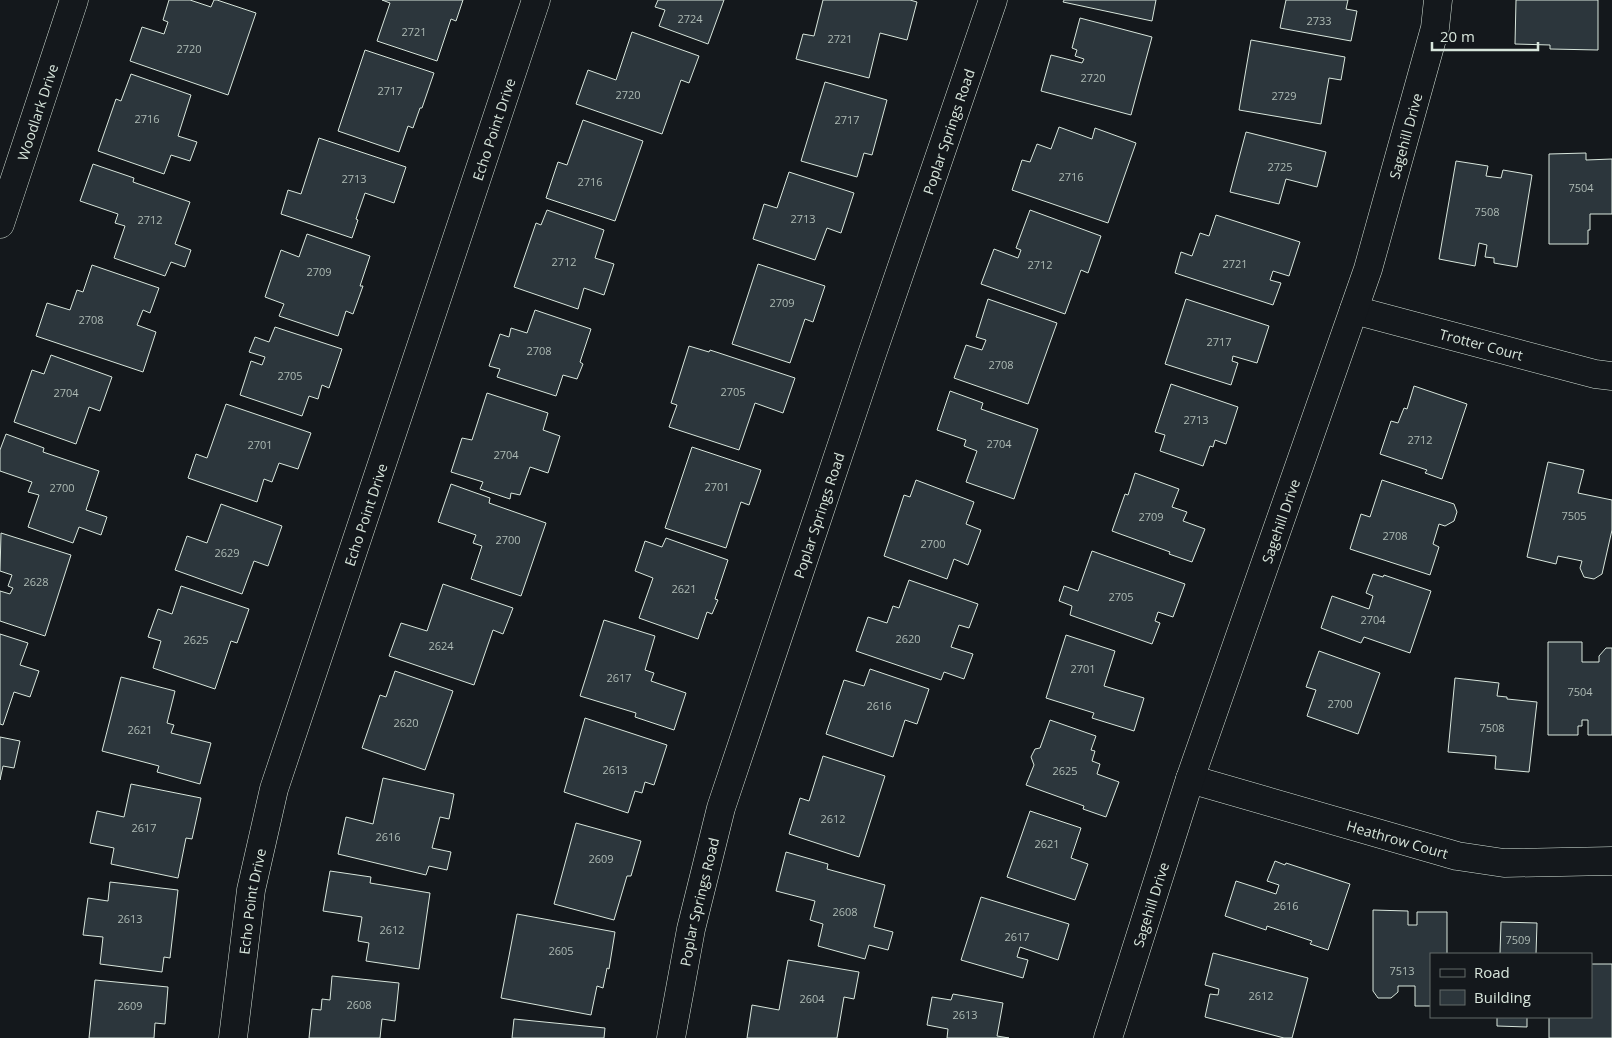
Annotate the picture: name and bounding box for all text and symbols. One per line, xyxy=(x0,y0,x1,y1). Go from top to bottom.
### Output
house number: 2724 xyxy=(677,11,703,26)
house number: 2733 xyxy=(1306,13,1332,28)
scale bar xyxy=(1432,20,1538,52)
house number: 2721 xyxy=(401,24,427,39)
text: 20 m xyxy=(1440,26,1475,46)
house number: 2721 xyxy=(827,31,853,46)
house number: 2720 xyxy=(176,41,202,56)
street label: Woodlark Drive xyxy=(12,61,62,163)
street label: Poplar Springs Road xyxy=(918,66,978,197)
house number: 2720 xyxy=(1080,70,1106,85)
street label: Echo Point Drive xyxy=(467,75,519,183)
house number: 2717 xyxy=(377,83,403,98)
house number: 2720 xyxy=(615,87,641,102)
house number: 2729 xyxy=(1271,88,1297,103)
street label: Sagehill Drive xyxy=(1384,91,1426,181)
house number: 2716 xyxy=(134,111,160,126)
house number: 2717 xyxy=(834,112,860,127)
house number: 2725 xyxy=(1267,159,1293,174)
house number: 2716 xyxy=(1058,169,1084,184)
house number: 2713 xyxy=(341,171,367,186)
house number: 2716 xyxy=(577,174,603,189)
house number: 7504 xyxy=(1568,180,1594,195)
house number: 7508 xyxy=(1474,204,1500,219)
house number: 2713 xyxy=(790,211,816,226)
house number: 2712 xyxy=(137,212,163,227)
house number: 2712 xyxy=(551,254,577,269)
house number: 2721 xyxy=(1222,256,1248,271)
house number: 2712 xyxy=(1027,257,1053,272)
house number: 2709 xyxy=(306,264,332,279)
house number: 2709 xyxy=(769,295,795,310)
house number: 2708 xyxy=(78,312,104,327)
street label: Trotter Court xyxy=(1438,324,1525,364)
house number: 2717 xyxy=(1206,334,1232,349)
house number: 2708 xyxy=(526,343,552,358)
house number: 2708 xyxy=(988,357,1014,372)
house number: 2705 xyxy=(277,368,303,383)
house number: 2705 xyxy=(720,384,746,399)
house number: 2704 xyxy=(53,385,79,400)
house number: 2713 xyxy=(1183,412,1209,427)
house number: 2712 xyxy=(1407,432,1433,447)
house number: 2704 xyxy=(986,436,1012,451)
house number: 2701 xyxy=(247,437,273,452)
house number: 2704 xyxy=(493,447,519,462)
street label: Poplar Springs Road xyxy=(789,450,848,581)
street label: Echo Point Drive xyxy=(339,460,391,568)
street label: Sagehill Drive xyxy=(1257,476,1304,566)
house number: 2701 xyxy=(704,479,730,494)
house number: 2700 xyxy=(49,480,75,495)
house number: 7505 xyxy=(1561,508,1587,523)
house number: 2709 xyxy=(1138,509,1164,524)
house number: 2708 xyxy=(1382,528,1408,543)
house number: 2700 xyxy=(495,532,521,547)
house number: 2700 xyxy=(920,536,946,551)
house number: 2629 xyxy=(214,545,240,560)
house number: 2628 xyxy=(23,574,49,589)
house number: 2621 xyxy=(671,581,697,596)
house number: 2705 xyxy=(1108,589,1134,604)
house number: 2704 xyxy=(1360,612,1386,627)
house number: 2620 xyxy=(895,631,921,646)
house number: 2625 xyxy=(183,632,209,647)
house number: 2624 xyxy=(428,638,454,653)
house number: 2701 xyxy=(1070,661,1096,676)
house number: 2617 xyxy=(606,670,632,685)
house number: 7504 xyxy=(1567,684,1593,699)
house number: 2700 xyxy=(1327,696,1353,711)
house number: 2616 xyxy=(866,698,892,713)
house number: 2620 xyxy=(393,715,419,730)
house number: 7508 xyxy=(1479,720,1505,735)
house number: 2621 xyxy=(127,722,153,737)
house number: 2613 xyxy=(602,762,628,777)
house number: 2625 xyxy=(1052,763,1078,778)
house number: 2612 xyxy=(820,811,846,826)
street label: Heathrow Court xyxy=(1345,815,1451,863)
house number: 2617 xyxy=(131,820,157,835)
house number: 2616 xyxy=(375,829,401,844)
street label: Poplar Springs Road xyxy=(675,835,723,968)
house number: 2621 xyxy=(1034,836,1060,851)
street label: Echo Point Drive xyxy=(234,846,270,955)
house number: 2609 xyxy=(588,851,614,866)
street label: Sagehill Drive xyxy=(1128,860,1173,949)
house number: 2616 xyxy=(1273,898,1299,913)
house number: 2608 xyxy=(832,904,858,919)
house number: 2613 xyxy=(117,911,143,926)
house number: 2612 xyxy=(379,922,405,937)
house number: 2617 xyxy=(1004,929,1030,944)
house number: 7509 xyxy=(1505,932,1531,947)
house number: 2605 xyxy=(548,943,574,958)
legend xyxy=(1430,953,1592,1018)
text: Road xyxy=(1474,962,1510,982)
house number: 7513 xyxy=(1389,963,1415,978)
text: Building xyxy=(1474,987,1531,1007)
house number: 2612 xyxy=(1248,988,1274,1003)
house number: 2604 xyxy=(799,991,825,1006)
house number: 2608 xyxy=(346,997,372,1012)
house number: 2609 xyxy=(117,998,143,1013)
house number: 2613 xyxy=(952,1007,978,1022)

